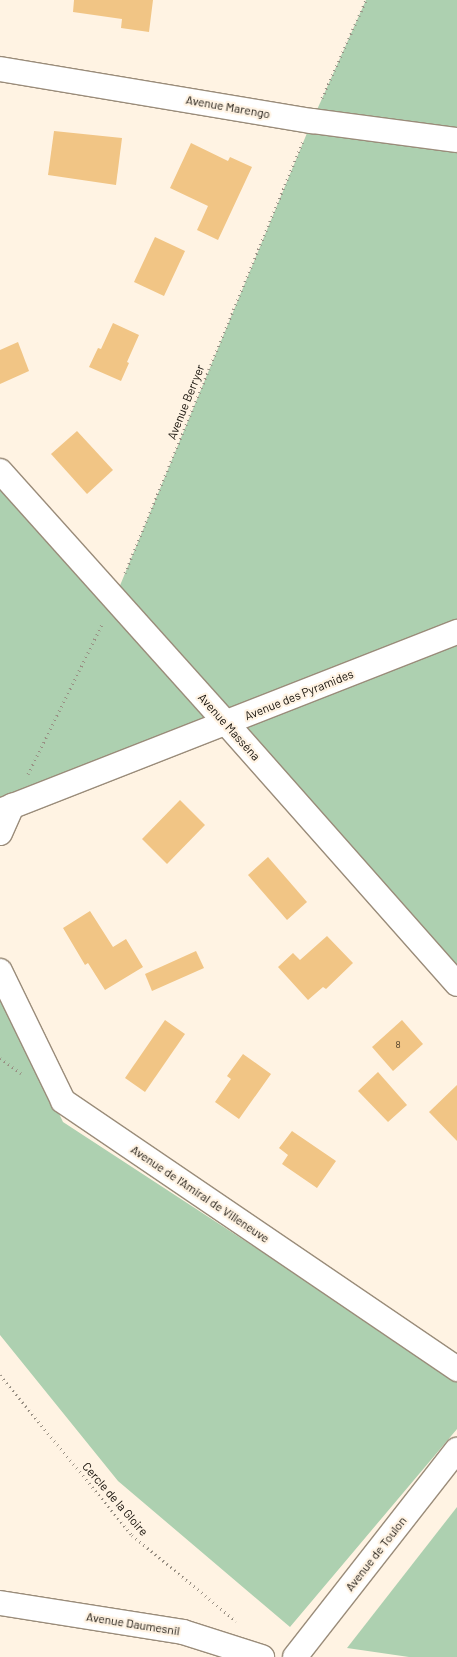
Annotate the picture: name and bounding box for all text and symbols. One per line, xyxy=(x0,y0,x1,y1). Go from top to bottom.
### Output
street label: Avenue Marengo xyxy=(185,92,271,122)
street label: Avenue Berryer xyxy=(164,362,208,442)
street label: Avenue des Pyramides xyxy=(242,667,356,723)
street label: Avenue Masséna xyxy=(195,690,263,764)
house number: 8 xyxy=(395,1039,401,1051)
street label: Avenue de l'Amiral de Villeneuve xyxy=(128,1142,272,1246)
street label: Cercle de la Gloire xyxy=(79,1459,151,1539)
street label: Avenue de Toulon xyxy=(342,1514,410,1594)
street label: Avenue Daumesnil xyxy=(85,1609,181,1639)

